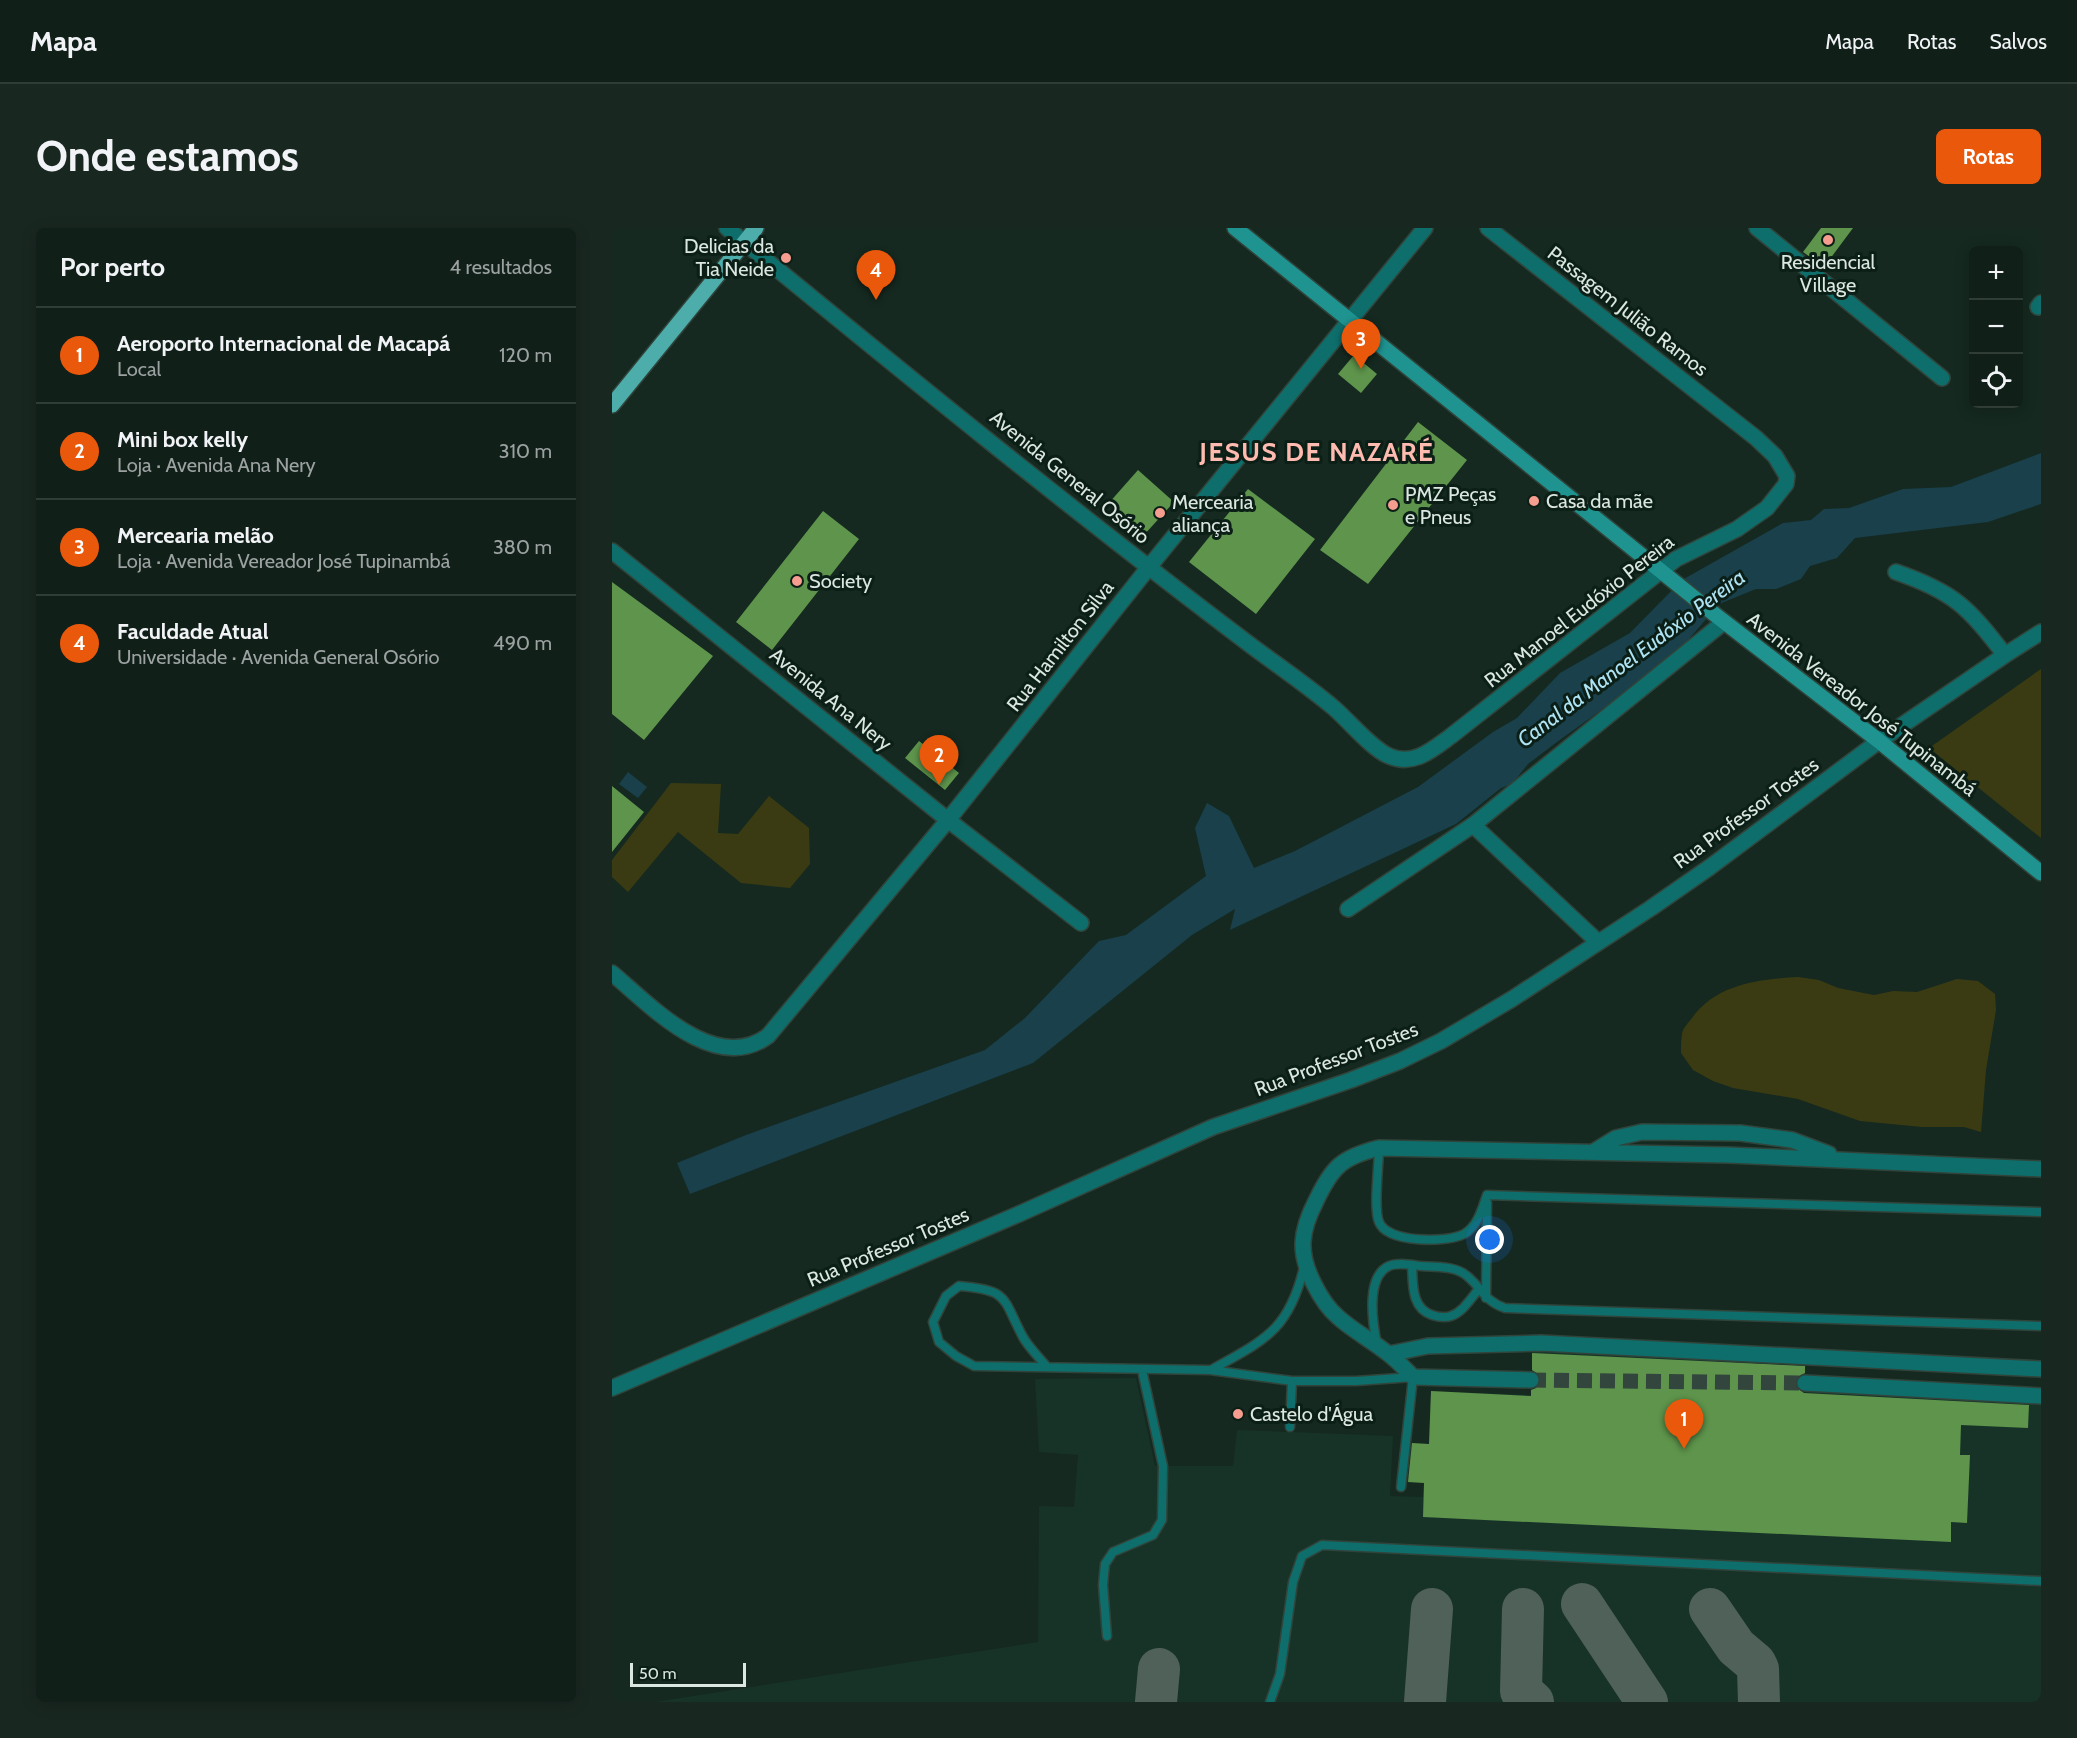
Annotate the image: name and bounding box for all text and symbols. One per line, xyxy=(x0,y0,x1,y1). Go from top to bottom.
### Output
text: Mapa xyxy=(30,24,97,58)
text: Mapa xyxy=(1825,29,1874,54)
text: Rotas xyxy=(1907,29,1956,54)
text: Salvos xyxy=(1989,29,2047,54)
button: Rotas xyxy=(1936,129,2041,184)
text: Onde estamos xyxy=(36,130,299,182)
marker: Residencial Village xyxy=(1821,233,1835,247)
place label: Delicias da Tia Neide xyxy=(684,234,774,281)
street label: Passagem Julião Ramos xyxy=(1543,241,1713,381)
map controls xyxy=(1969,246,2023,408)
button: + xyxy=(1969,246,2023,300)
pin: 4 xyxy=(856,250,896,300)
place label: Residencial Village xyxy=(1781,250,1876,297)
text: Por perto xyxy=(60,251,165,283)
marker: Delicias da Tia Neide xyxy=(779,251,793,265)
text: 4 resultados xyxy=(450,255,552,279)
button: − xyxy=(1969,300,2023,354)
pin: 3 xyxy=(1342,320,1380,369)
text: Aeroporto Internacional de Macapá xyxy=(117,330,450,357)
text: 1 xyxy=(76,343,83,367)
text: 120 m xyxy=(499,343,552,367)
button: locate xyxy=(1969,354,2023,408)
text: Local xyxy=(117,357,161,381)
street label: Avenida General Osório xyxy=(985,405,1155,549)
text: Mini box kelly xyxy=(117,426,248,453)
district label: JESUS DE NAZARÉ xyxy=(1199,436,1434,468)
text: 2 xyxy=(74,439,85,463)
text: 310 m xyxy=(499,439,552,463)
text: Loja · Avenida Ana Nery xyxy=(117,453,316,477)
place label: PMZ Peças e Pneus xyxy=(1405,482,1496,529)
place label: Casa da mãe xyxy=(1546,489,1653,513)
place label: Mercearia aliança xyxy=(1172,490,1254,537)
marker: Casa da mãe xyxy=(1527,494,1541,508)
marker: PMZ Peças e Pneus xyxy=(1386,498,1400,512)
marker: Mercearia aliança xyxy=(1153,506,1167,520)
text: Mercearia melão xyxy=(117,522,274,549)
street label: Rua Manoel Eudóxio Pereira xyxy=(1480,529,1679,692)
text: 3 xyxy=(74,535,85,559)
text: 380 m xyxy=(493,535,552,559)
text: Loja · Avenida Vereador José Tupinambá xyxy=(117,549,450,573)
water label: Canal da Manoel Eudóxio Pereira xyxy=(1512,564,1750,752)
place label: Society xyxy=(809,569,872,593)
marker: Society xyxy=(790,574,804,588)
street label: Rua Hamilton Silva xyxy=(1001,576,1119,716)
street label: Avenida Vereador José Tupinambá xyxy=(1742,607,1982,801)
text: Faculdade Atual xyxy=(117,618,269,645)
text: 4 xyxy=(73,631,86,655)
text: 490 m xyxy=(493,631,552,655)
street label: Avenida Ana Nery xyxy=(765,642,897,756)
text: Universidade · Avenida General Osório xyxy=(117,645,439,669)
pin: 2 xyxy=(920,736,958,785)
street label: Rua Professor Tostes xyxy=(1669,752,1823,874)
street label: Rua Professor Tostes xyxy=(1251,1017,1421,1101)
street label: Rua Professor Tostes xyxy=(804,1202,972,1292)
your location xyxy=(1475,1225,1504,1254)
pin: 1 xyxy=(1664,1400,1704,1449)
place label: Castelo d'Água xyxy=(1250,1402,1373,1426)
marker: Castelo d'Água xyxy=(1231,1407,1245,1421)
scale bar xyxy=(630,1660,746,1688)
text: 50 m xyxy=(639,1664,676,1683)

